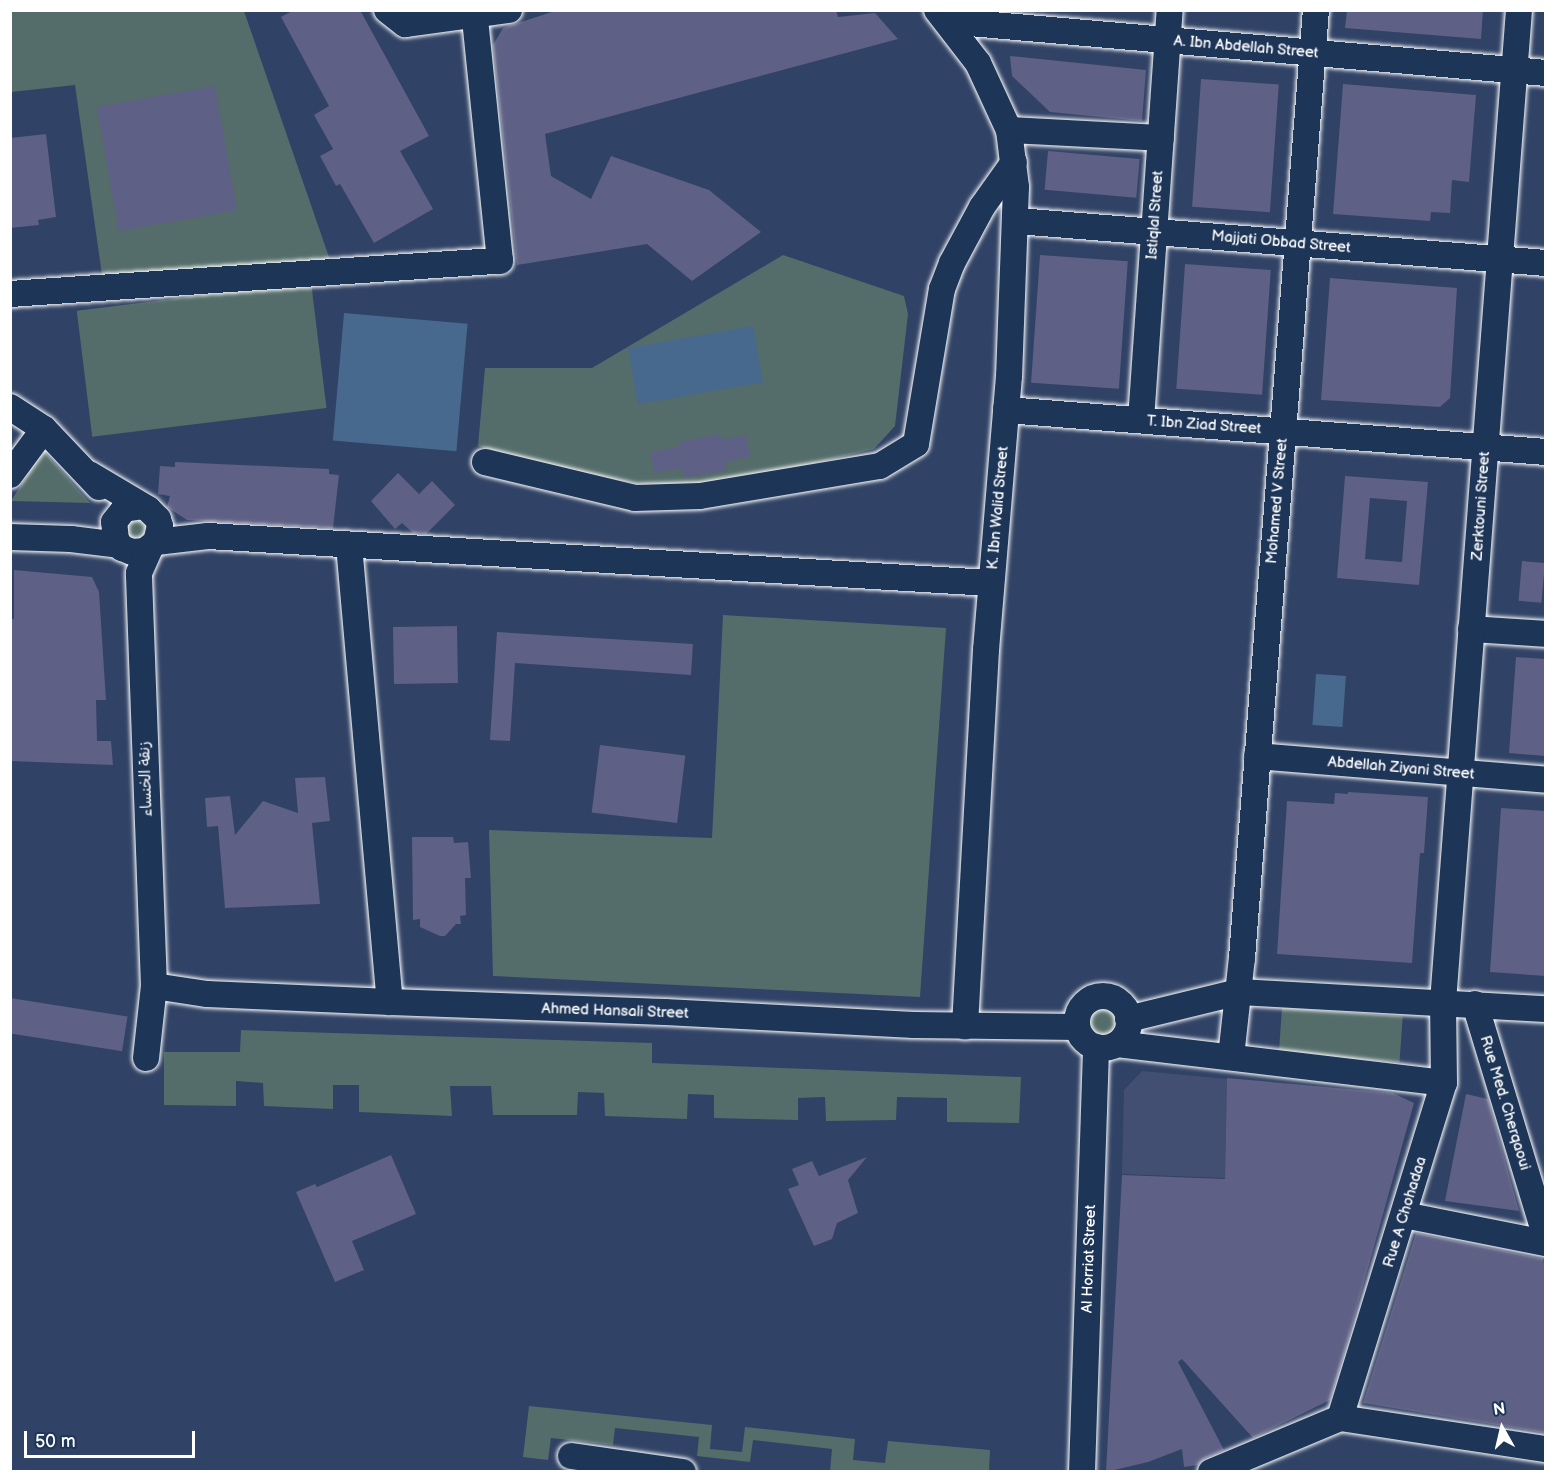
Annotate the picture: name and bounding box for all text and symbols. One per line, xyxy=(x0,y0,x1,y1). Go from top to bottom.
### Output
street label: A. Ibn Abdellah Street xyxy=(1173,32,1319,62)
street label: Istiqlal Street xyxy=(1143,170,1167,260)
street label: Majjati Obbad Street xyxy=(1211,227,1351,257)
street label: T. Ibn Ziad Street xyxy=(1146,412,1262,438)
street label: Mohamed V Street xyxy=(1263,437,1291,565)
street label: K. Ibn Walid Street xyxy=(984,445,1012,571)
street label: Zerktouni Street xyxy=(1468,451,1494,561)
street label: زنقة الخنساء xyxy=(136,741,156,817)
street label: Abdellah Ziyani Street xyxy=(1327,753,1475,783)
street label: Ahmed Hansali Street xyxy=(541,999,689,1023)
street label: Rue Med. Cherqaoui xyxy=(1476,1034,1534,1172)
street label: Rue A Chohadaa xyxy=(1380,1154,1430,1270)
street label: Al Horriat Street xyxy=(1078,1204,1100,1314)
north arrow xyxy=(1472,1398,1532,1458)
text: N xyxy=(1492,1399,1507,1420)
scale bar xyxy=(27,1419,198,1457)
text: 50 m xyxy=(35,1431,76,1452)

